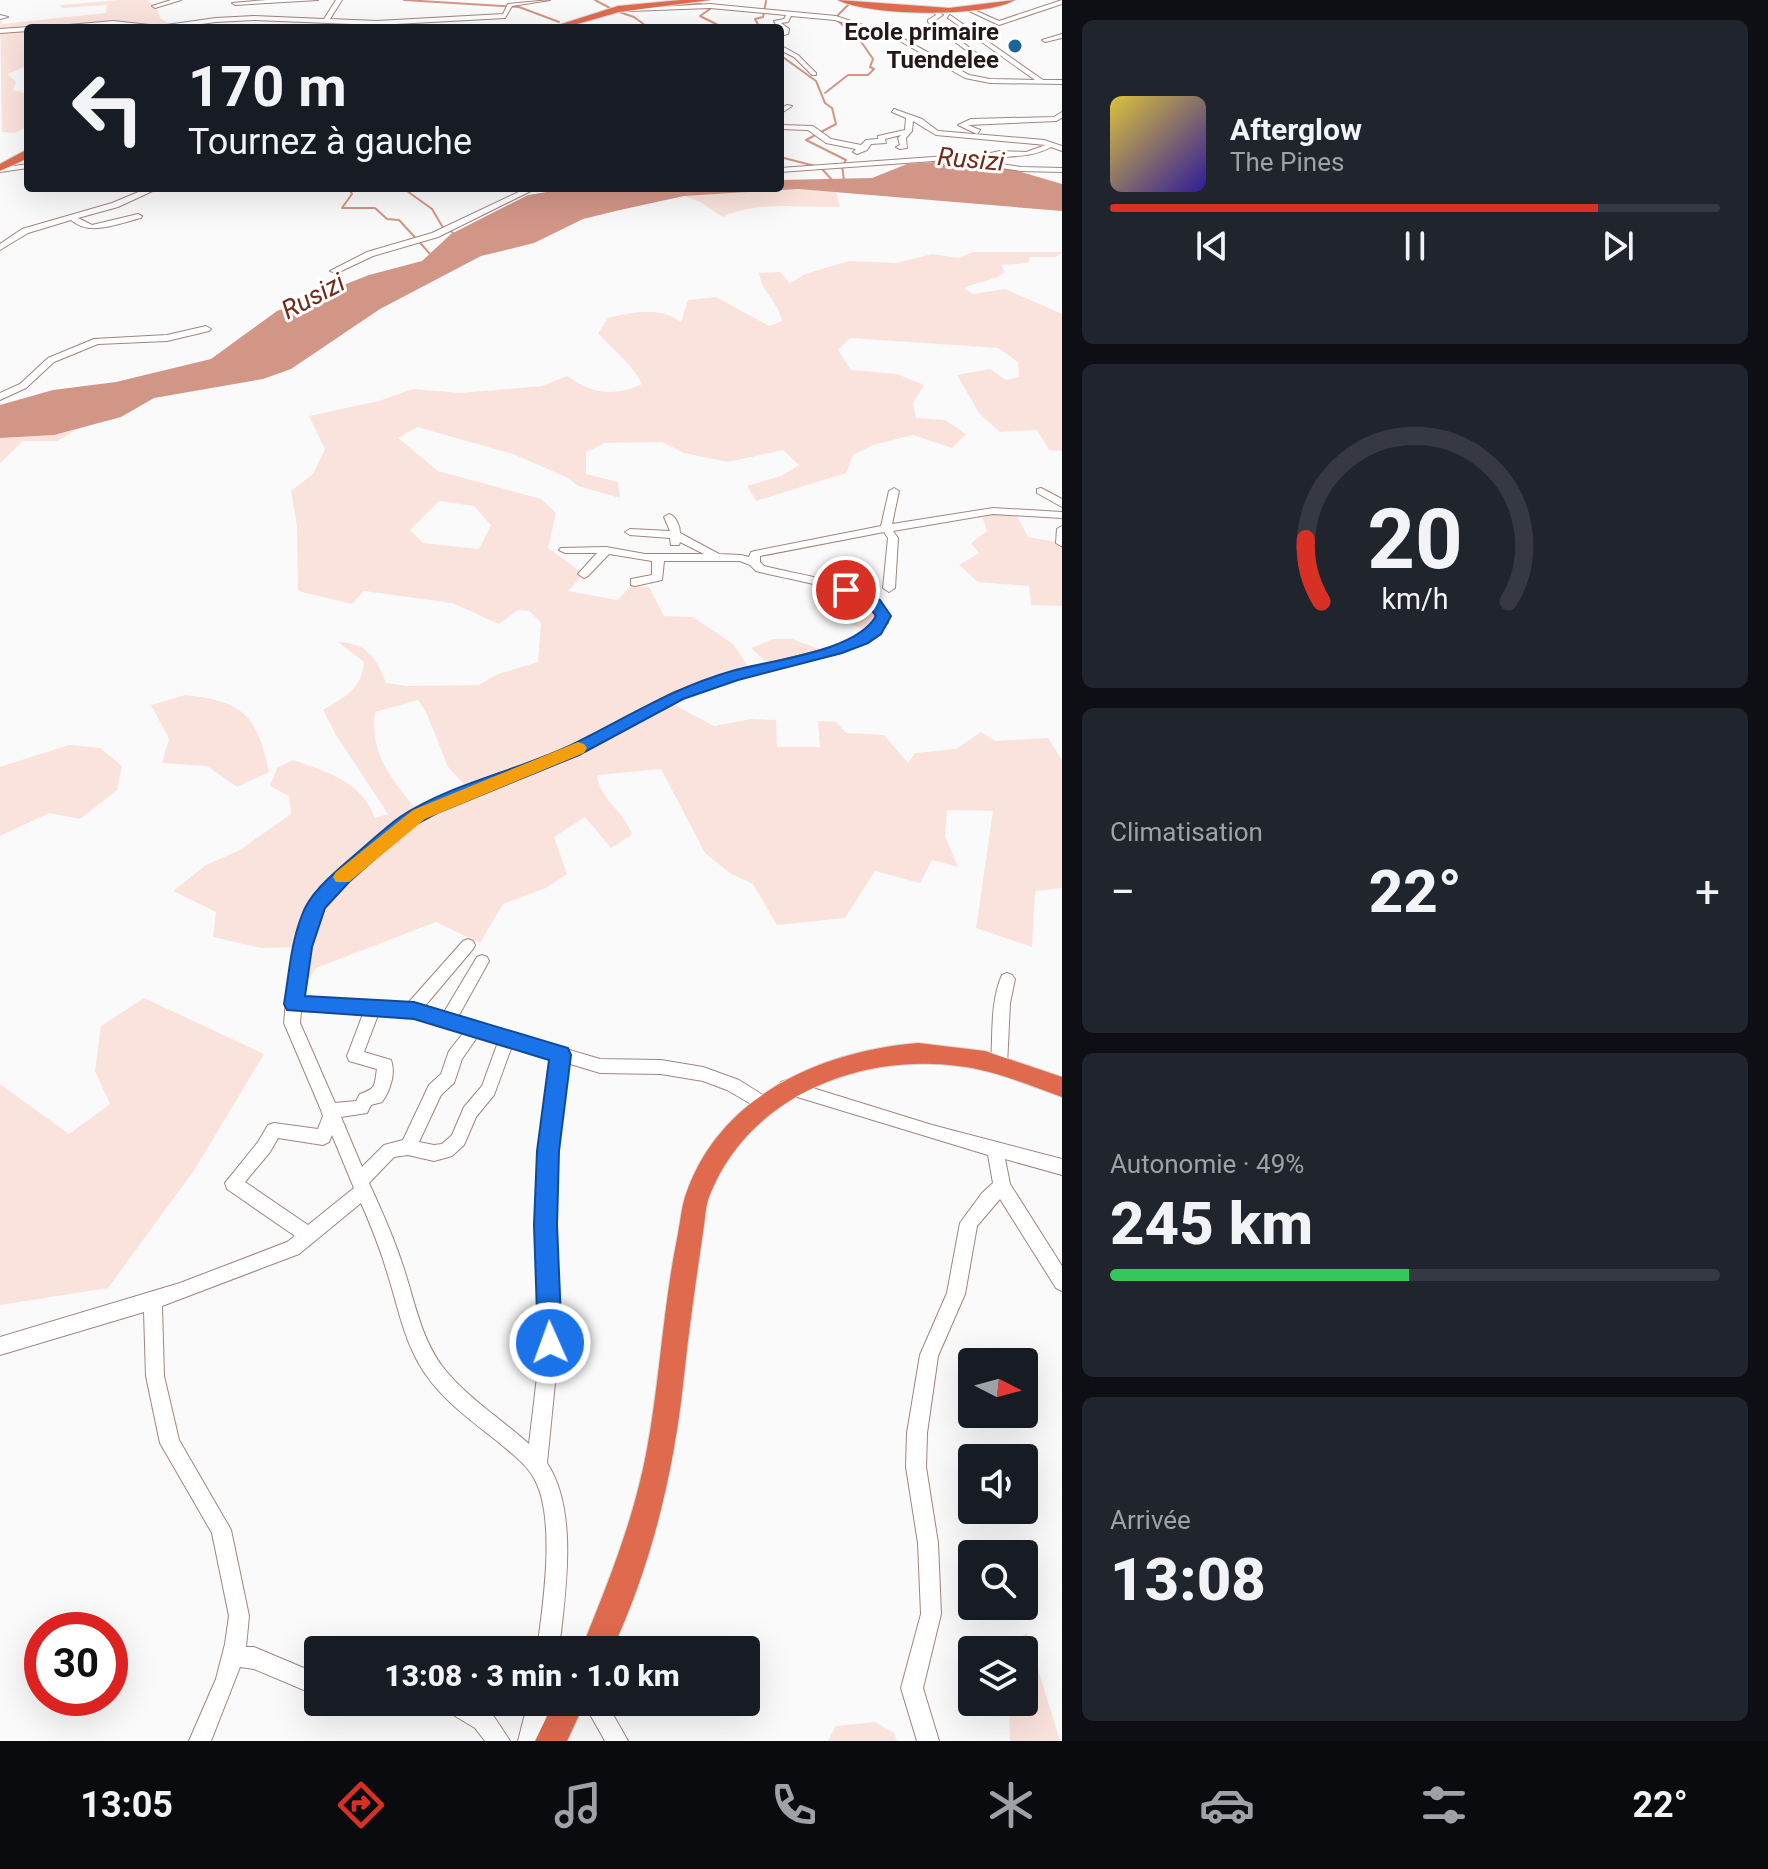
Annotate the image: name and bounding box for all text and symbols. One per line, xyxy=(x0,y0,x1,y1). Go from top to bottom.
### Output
place label: Ecole primaire Tuendelee xyxy=(844,18,999,74)
marker: Ecole primaire Tuendelee xyxy=(1006,37,1024,55)
text: 170 m xyxy=(188,54,347,120)
icon: left xyxy=(56,56,160,160)
text: Afterglow xyxy=(1230,112,1362,147)
text: Tournez à gauche xyxy=(188,121,472,163)
water label: Rusizi xyxy=(936,141,1007,177)
text: The Pines xyxy=(1230,147,1344,177)
icon: previous xyxy=(1190,224,1234,268)
icon: pause xyxy=(1393,224,1437,268)
icon: next xyxy=(1596,224,1640,268)
water label: Rusizi xyxy=(276,267,350,325)
text: 20 xyxy=(1367,491,1463,588)
pin xyxy=(812,556,880,624)
icon: arrive xyxy=(824,568,868,612)
text: km/h xyxy=(1381,582,1449,616)
text: Climatisation xyxy=(1110,817,1263,847)
text: 22° xyxy=(1369,856,1462,927)
text: − xyxy=(1110,866,1135,918)
text: + xyxy=(1695,866,1720,918)
text: Autonomie · 49% xyxy=(1110,1149,1304,1179)
text: 245 km xyxy=(1110,1188,1313,1259)
position arrow xyxy=(508,1301,592,1385)
north arrow xyxy=(958,1348,1038,1428)
map controls xyxy=(958,1348,1038,1716)
button: sound xyxy=(958,1444,1038,1524)
text: Arrivée xyxy=(1110,1505,1191,1535)
button: search xyxy=(958,1540,1038,1620)
text: 13:08 xyxy=(1110,1544,1266,1615)
speed limit sign: 30 xyxy=(24,1612,128,1716)
button: layers xyxy=(958,1636,1038,1716)
text: 13:08 · 3 min · 1.0 km xyxy=(384,1658,680,1693)
icon: directions xyxy=(333,1777,389,1833)
icon: music xyxy=(550,1777,606,1833)
icon: phone xyxy=(766,1777,822,1833)
icon: climate xyxy=(983,1777,1039,1833)
icon: car xyxy=(1199,1777,1255,1833)
icon: filters xyxy=(1416,1777,1472,1833)
text: 13:05 xyxy=(80,1784,173,1826)
text: 22° xyxy=(1632,1784,1688,1826)

